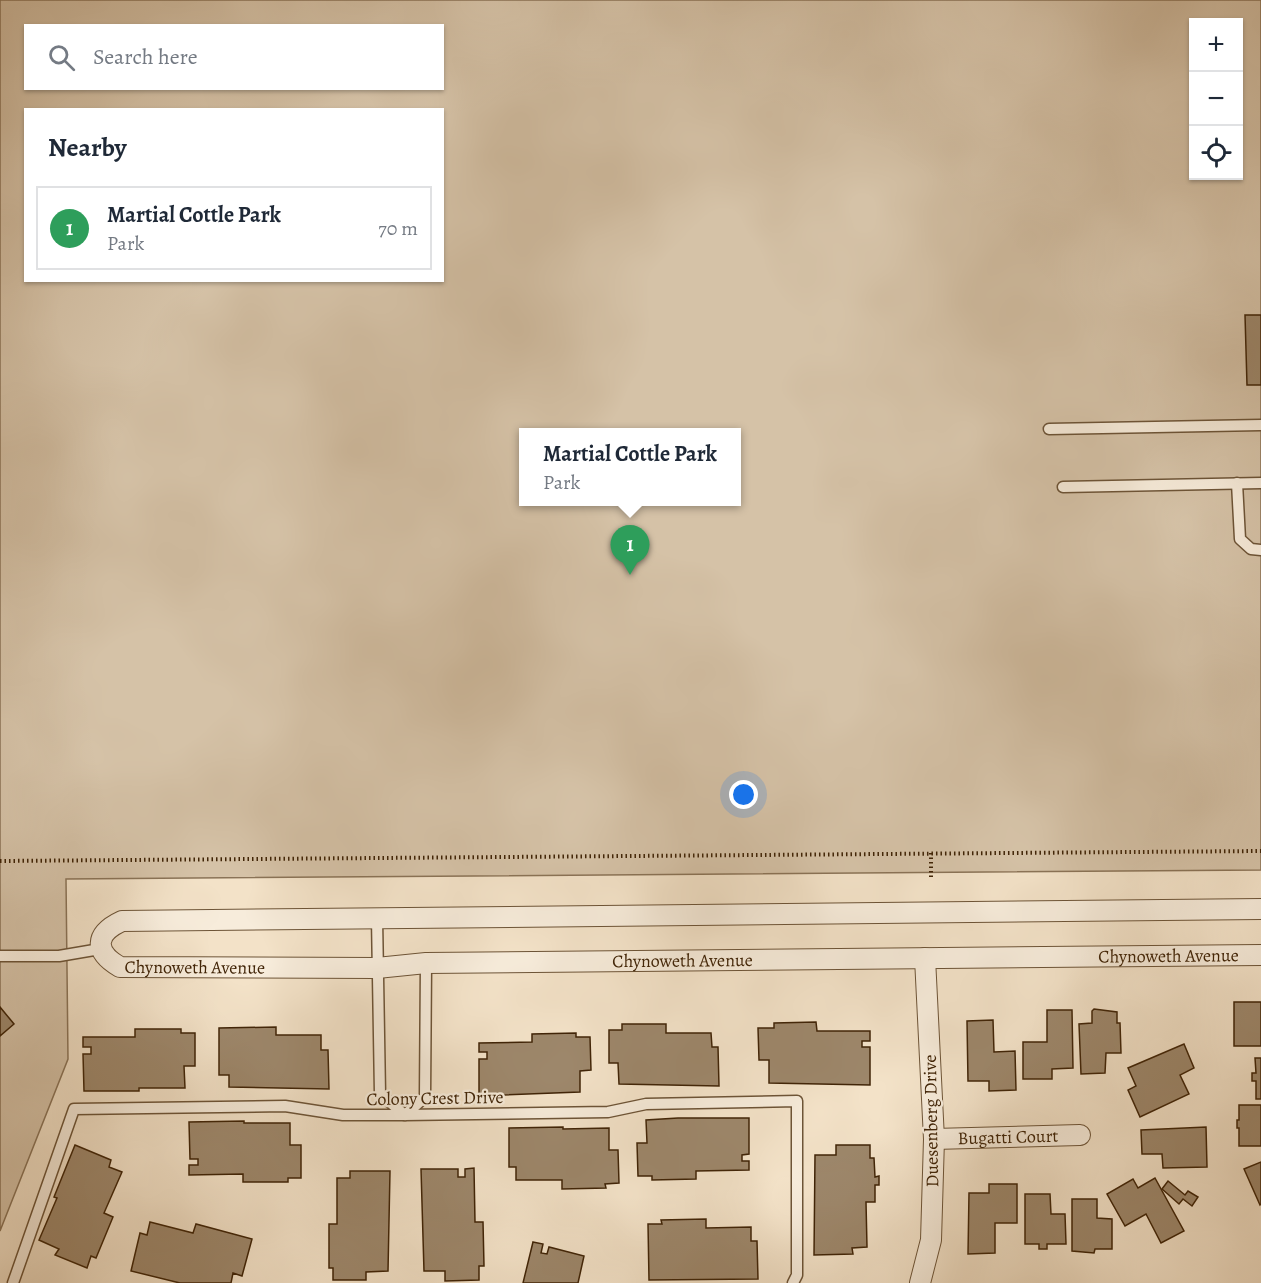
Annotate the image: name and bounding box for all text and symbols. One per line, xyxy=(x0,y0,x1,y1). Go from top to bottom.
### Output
map controls xyxy=(1189,18,1243,180)
button: + xyxy=(1189,18,1243,72)
search box xyxy=(24,24,444,90)
icon: search xyxy=(45,41,78,74)
text: Search here xyxy=(93,42,198,72)
button: − xyxy=(1189,72,1243,126)
button: locate xyxy=(1189,126,1243,180)
text: Nearby xyxy=(48,130,127,165)
text: Martial Cottle Park xyxy=(107,200,281,230)
text: 1 xyxy=(66,215,73,242)
text: 70 m xyxy=(378,215,418,242)
text: Park xyxy=(107,230,145,257)
popup xyxy=(519,428,741,506)
text: Martial Cottle Park xyxy=(543,439,717,469)
text: Park xyxy=(543,469,581,496)
pin: 1 xyxy=(610,526,650,575)
your location xyxy=(729,780,758,809)
street label: Chynoweth Avenue xyxy=(1098,943,1239,969)
street label: Chynoweth Avenue xyxy=(612,948,753,973)
street label: Chynoweth Avenue xyxy=(125,955,265,980)
street label: Duesenberg Drive xyxy=(918,1054,944,1188)
street label: Colony Crest Drive xyxy=(366,1085,504,1111)
street label: Bugatti Court xyxy=(957,1124,1059,1150)

